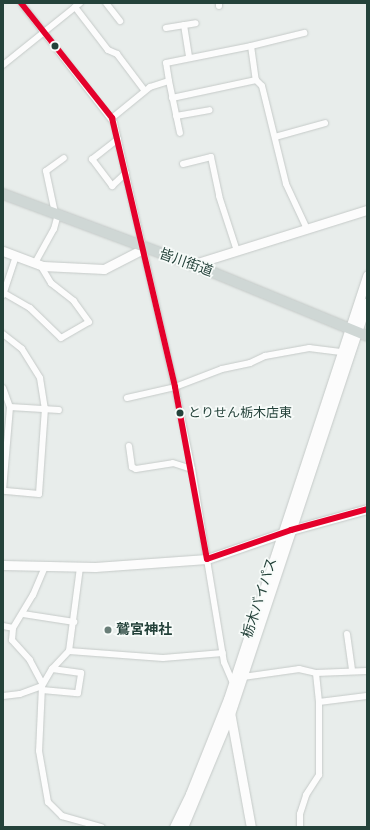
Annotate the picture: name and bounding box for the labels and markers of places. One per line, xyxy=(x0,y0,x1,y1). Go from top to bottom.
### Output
unlabelled marker xyxy=(50,41,60,51)
place label: とりせん栃木店東 xyxy=(188,405,292,421)
marker: とりせん栃木店東 xyxy=(175,408,185,418)
place label: 鷲宮神社 xyxy=(116,622,172,638)
marker: 鷲宮神社 xyxy=(103,625,113,635)

